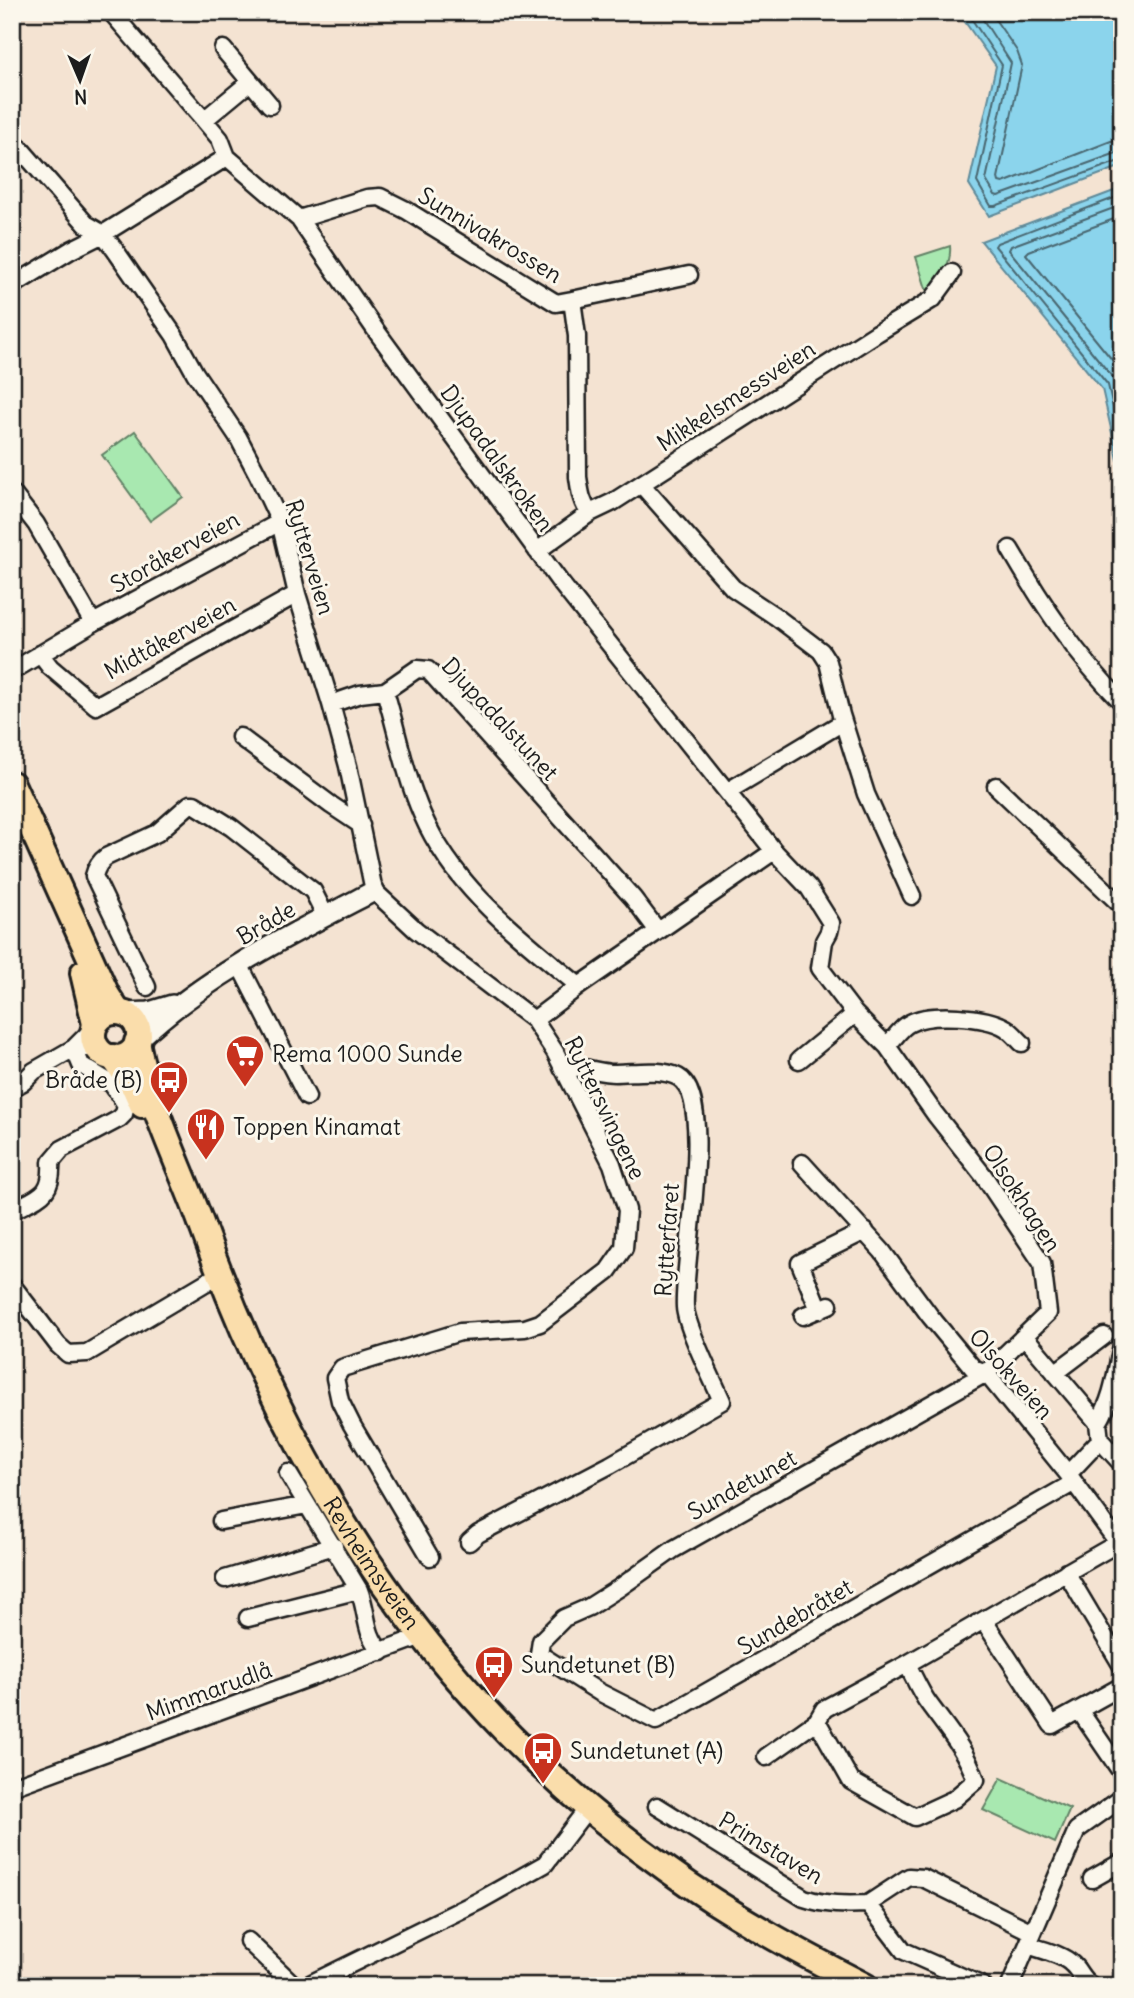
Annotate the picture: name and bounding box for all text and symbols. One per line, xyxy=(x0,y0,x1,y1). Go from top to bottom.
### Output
north arrow xyxy=(46,46,116,116)
text: N xyxy=(74,85,88,109)
street label: Sunnivakrossen xyxy=(413,180,567,289)
street label: Mikkelsmessveien xyxy=(651,334,820,458)
street label: Djupadalskroken xyxy=(434,379,560,537)
street label: Rytterveien xyxy=(279,496,342,618)
street label: Storåkerveien xyxy=(105,504,244,599)
street label: Midtåkerveien xyxy=(99,590,241,686)
street label: Djupadalstunet xyxy=(436,651,565,786)
street label: Bråde xyxy=(231,894,300,951)
street label: Ryttersvingene xyxy=(558,1031,653,1184)
supermarket icon: Rema 1000 Sunde xyxy=(224,1033,266,1088)
place label: Rema 1000 Sunde xyxy=(272,1039,463,1068)
bus stop icon: Bråde (B) xyxy=(148,1059,190,1114)
place label: Bråde (B) xyxy=(45,1065,142,1094)
restaurant icon: Toppen Kinamat xyxy=(185,1106,227,1161)
place label: Toppen Kinamat xyxy=(233,1112,401,1141)
street label: Olsokhagen xyxy=(977,1138,1068,1257)
street label: Rytterfaret xyxy=(648,1182,685,1298)
street label: Olsokveien xyxy=(963,1322,1060,1425)
street label: Sundetunet xyxy=(682,1443,801,1526)
street label: Revheimsveien xyxy=(317,1492,427,1635)
street label: Sundebråtet xyxy=(732,1572,858,1661)
bus stop icon: Sundetunet (B) xyxy=(473,1644,515,1699)
place label: Sundetunet (B) xyxy=(521,1650,675,1679)
street label: Mimmarudlå xyxy=(142,1654,276,1727)
bus stop icon: Sundetunet (A) xyxy=(522,1730,564,1785)
place label: Sundetunet (A) xyxy=(570,1736,723,1765)
street label: Primstaven xyxy=(714,1805,829,1890)

